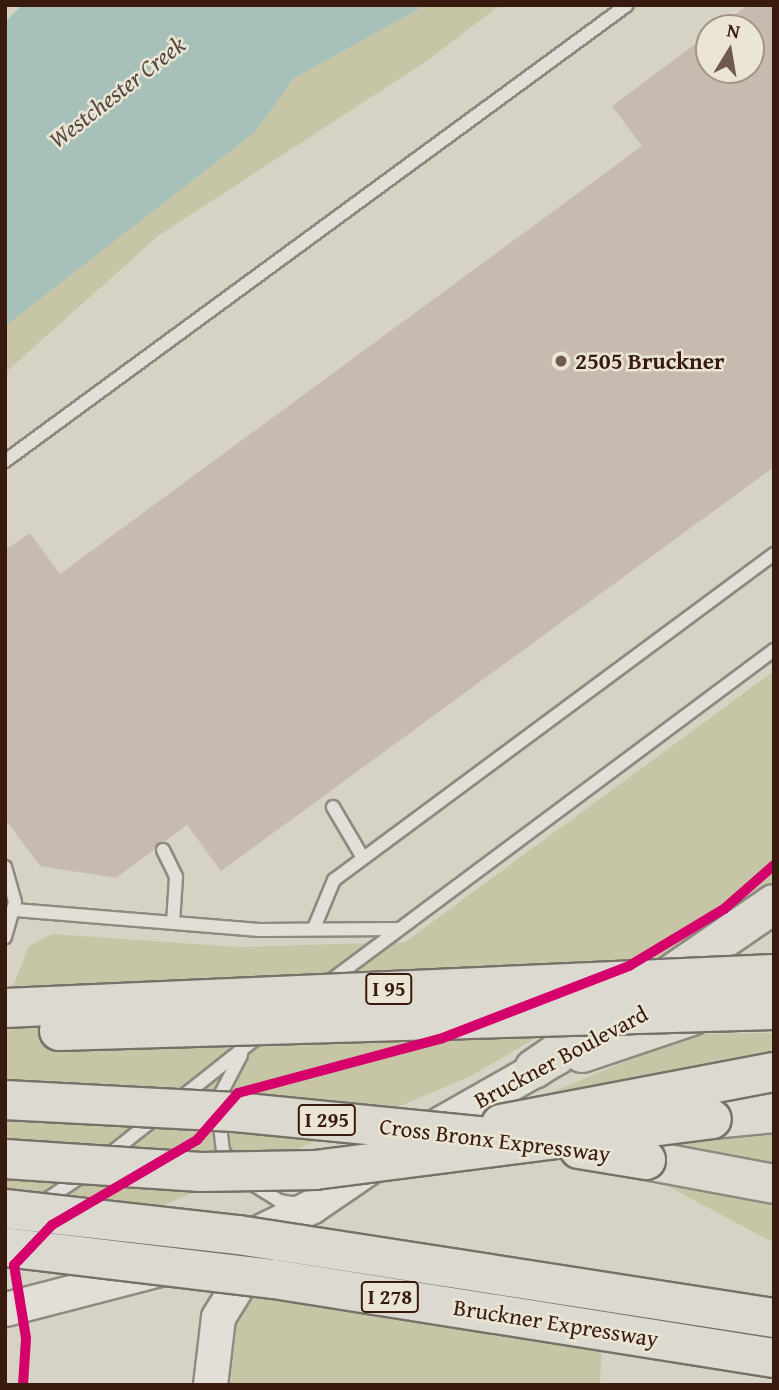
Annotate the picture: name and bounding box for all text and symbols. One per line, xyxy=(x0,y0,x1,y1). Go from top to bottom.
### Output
north arrow xyxy=(695,14,765,84)
text: N xyxy=(725,15,743,45)
water label: Westchester Creek xyxy=(43,30,191,154)
place label: 2505 Bruckner xyxy=(575,347,724,375)
marker: 2505 Bruckner xyxy=(553,353,569,369)
road number: I 95 xyxy=(364,972,414,1006)
street label: Bruckner Boulevard xyxy=(469,1000,653,1114)
road number: I 295 xyxy=(297,1102,357,1138)
street label: Cross Bronx Expressway xyxy=(378,1112,612,1168)
road number: I 278 xyxy=(360,1280,420,1314)
street label: Bruckner Expressway xyxy=(452,1293,660,1353)

